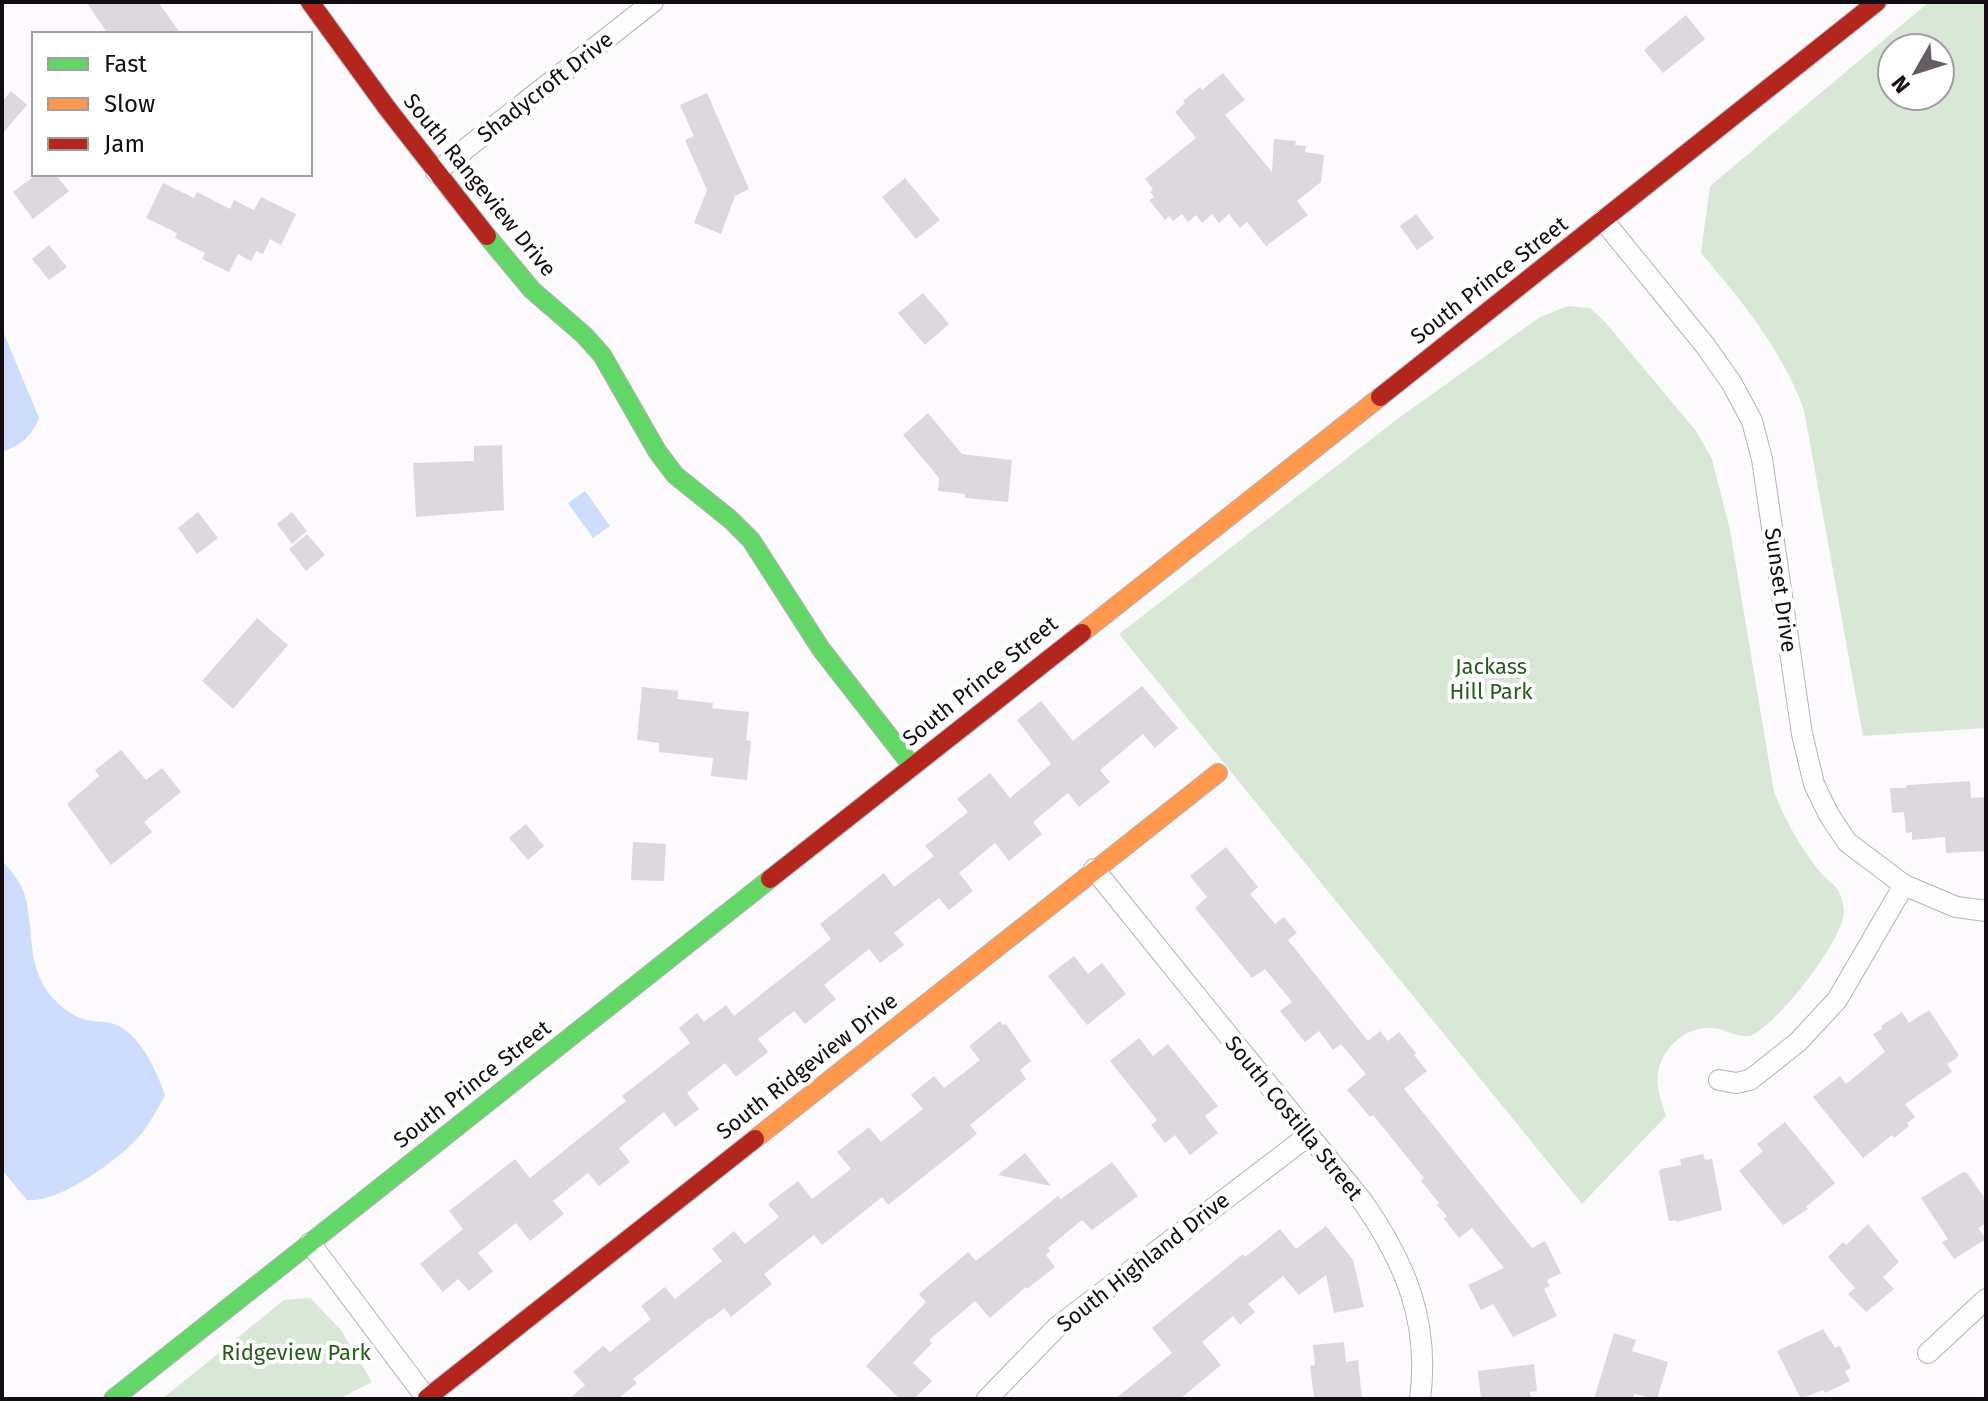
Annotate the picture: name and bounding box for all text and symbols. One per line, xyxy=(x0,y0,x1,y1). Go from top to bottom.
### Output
street label: Shadycroft Drive xyxy=(472,26,618,148)
legend xyxy=(32,32,312,176)
north arrow xyxy=(1876,32,1956,112)
text: Fast xyxy=(104,50,147,78)
text: N xyxy=(1886,70,1916,98)
street label: South Rangeview Drive xyxy=(398,88,562,282)
text: Slow xyxy=(104,90,155,118)
text: Jam xyxy=(104,130,145,158)
street label: South Prince Street xyxy=(1405,210,1573,350)
street label: Sunset Drive xyxy=(1759,526,1803,654)
street label: South Prince Street xyxy=(897,610,1063,752)
park label: Jackass Hill Park xyxy=(1449,653,1533,705)
street label: South Ridgeview Drive xyxy=(711,987,903,1145)
street label: South Prince Street xyxy=(388,1014,556,1154)
street label: South Costilla Street xyxy=(1219,1030,1369,1206)
street label: South Highland Drive xyxy=(1051,1186,1235,1338)
park label: Ridgeview Park xyxy=(221,1339,372,1366)

